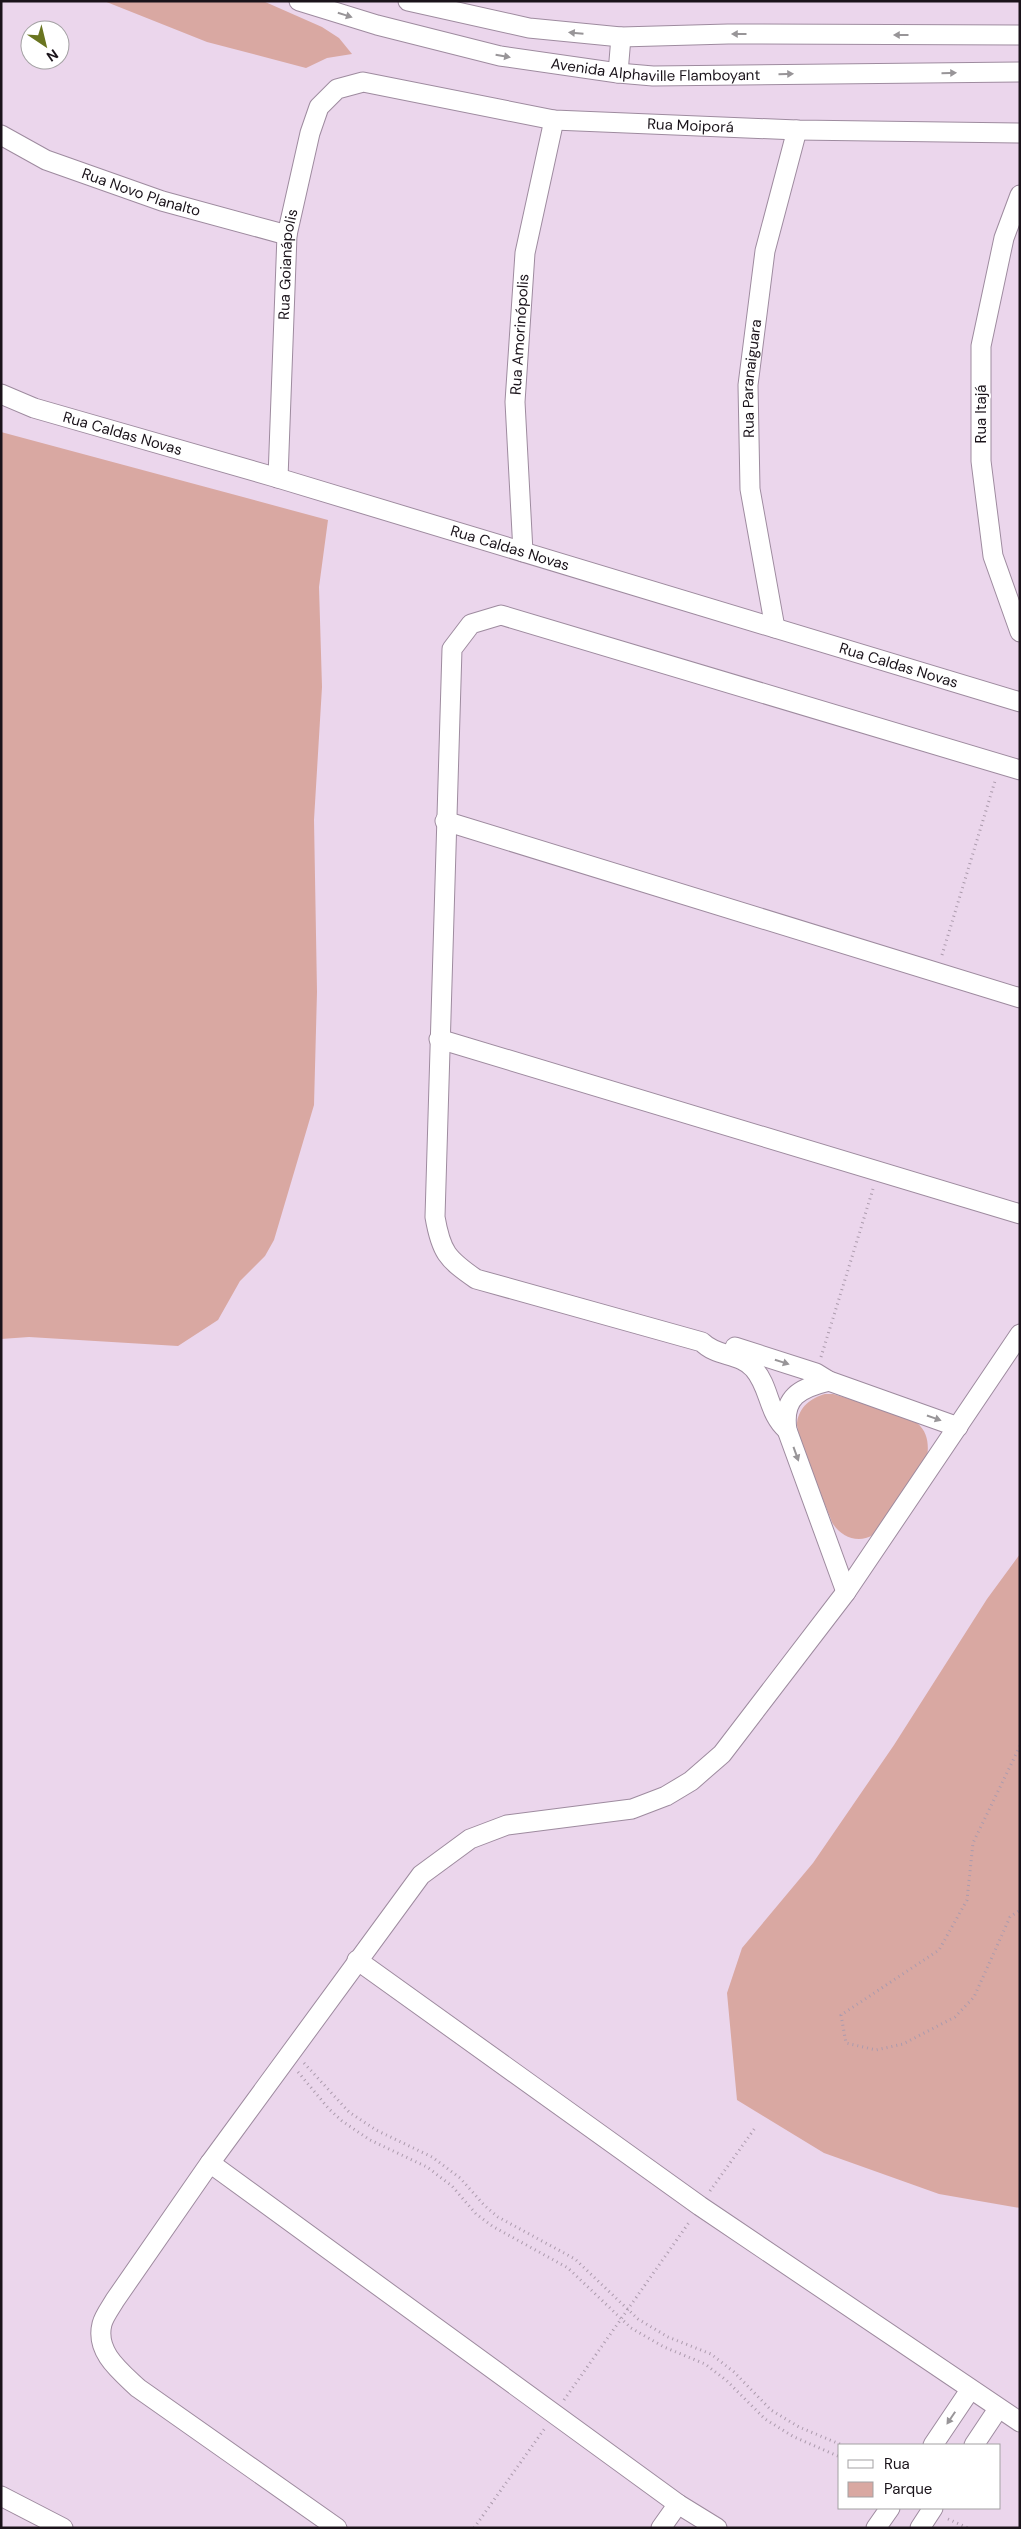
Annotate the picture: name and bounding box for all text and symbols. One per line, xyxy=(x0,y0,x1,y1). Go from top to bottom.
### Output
one-way arrow xyxy=(338,12,353,20)
north arrow xyxy=(20,20,70,70)
one-way arrow xyxy=(568,28,584,36)
one-way arrow xyxy=(730,30,746,38)
one-way arrow xyxy=(893,31,909,39)
text: N xyxy=(43,45,62,66)
one-way arrow xyxy=(495,53,511,61)
street label: Avenida Alphaville Flamboyant xyxy=(549,53,761,86)
one-way arrow xyxy=(941,69,957,77)
one-way arrow xyxy=(778,70,794,78)
street label: Rua Moiporá xyxy=(647,114,734,137)
street label: Rua Novo Planalto xyxy=(79,163,203,221)
street label: Rua Goianápolis xyxy=(274,207,303,320)
street label: Rua Amorinópolis xyxy=(505,273,534,396)
street label: Rua Paranaiguara xyxy=(738,318,766,438)
street label: Rua Itajá xyxy=(971,384,991,444)
street label: Rua Caldas Novas xyxy=(61,407,185,460)
street label: Rua Caldas Novas xyxy=(448,521,572,575)
street label: Rua Caldas Novas xyxy=(837,638,961,693)
one-way arrow xyxy=(775,1358,790,1366)
one-way arrow xyxy=(927,1415,942,1422)
one-way arrow xyxy=(792,1447,800,1462)
one-way arrow xyxy=(946,2411,956,2424)
legend xyxy=(838,2444,1001,2509)
text: Rua xyxy=(884,2454,910,2474)
text: Parque xyxy=(884,2479,932,2499)

